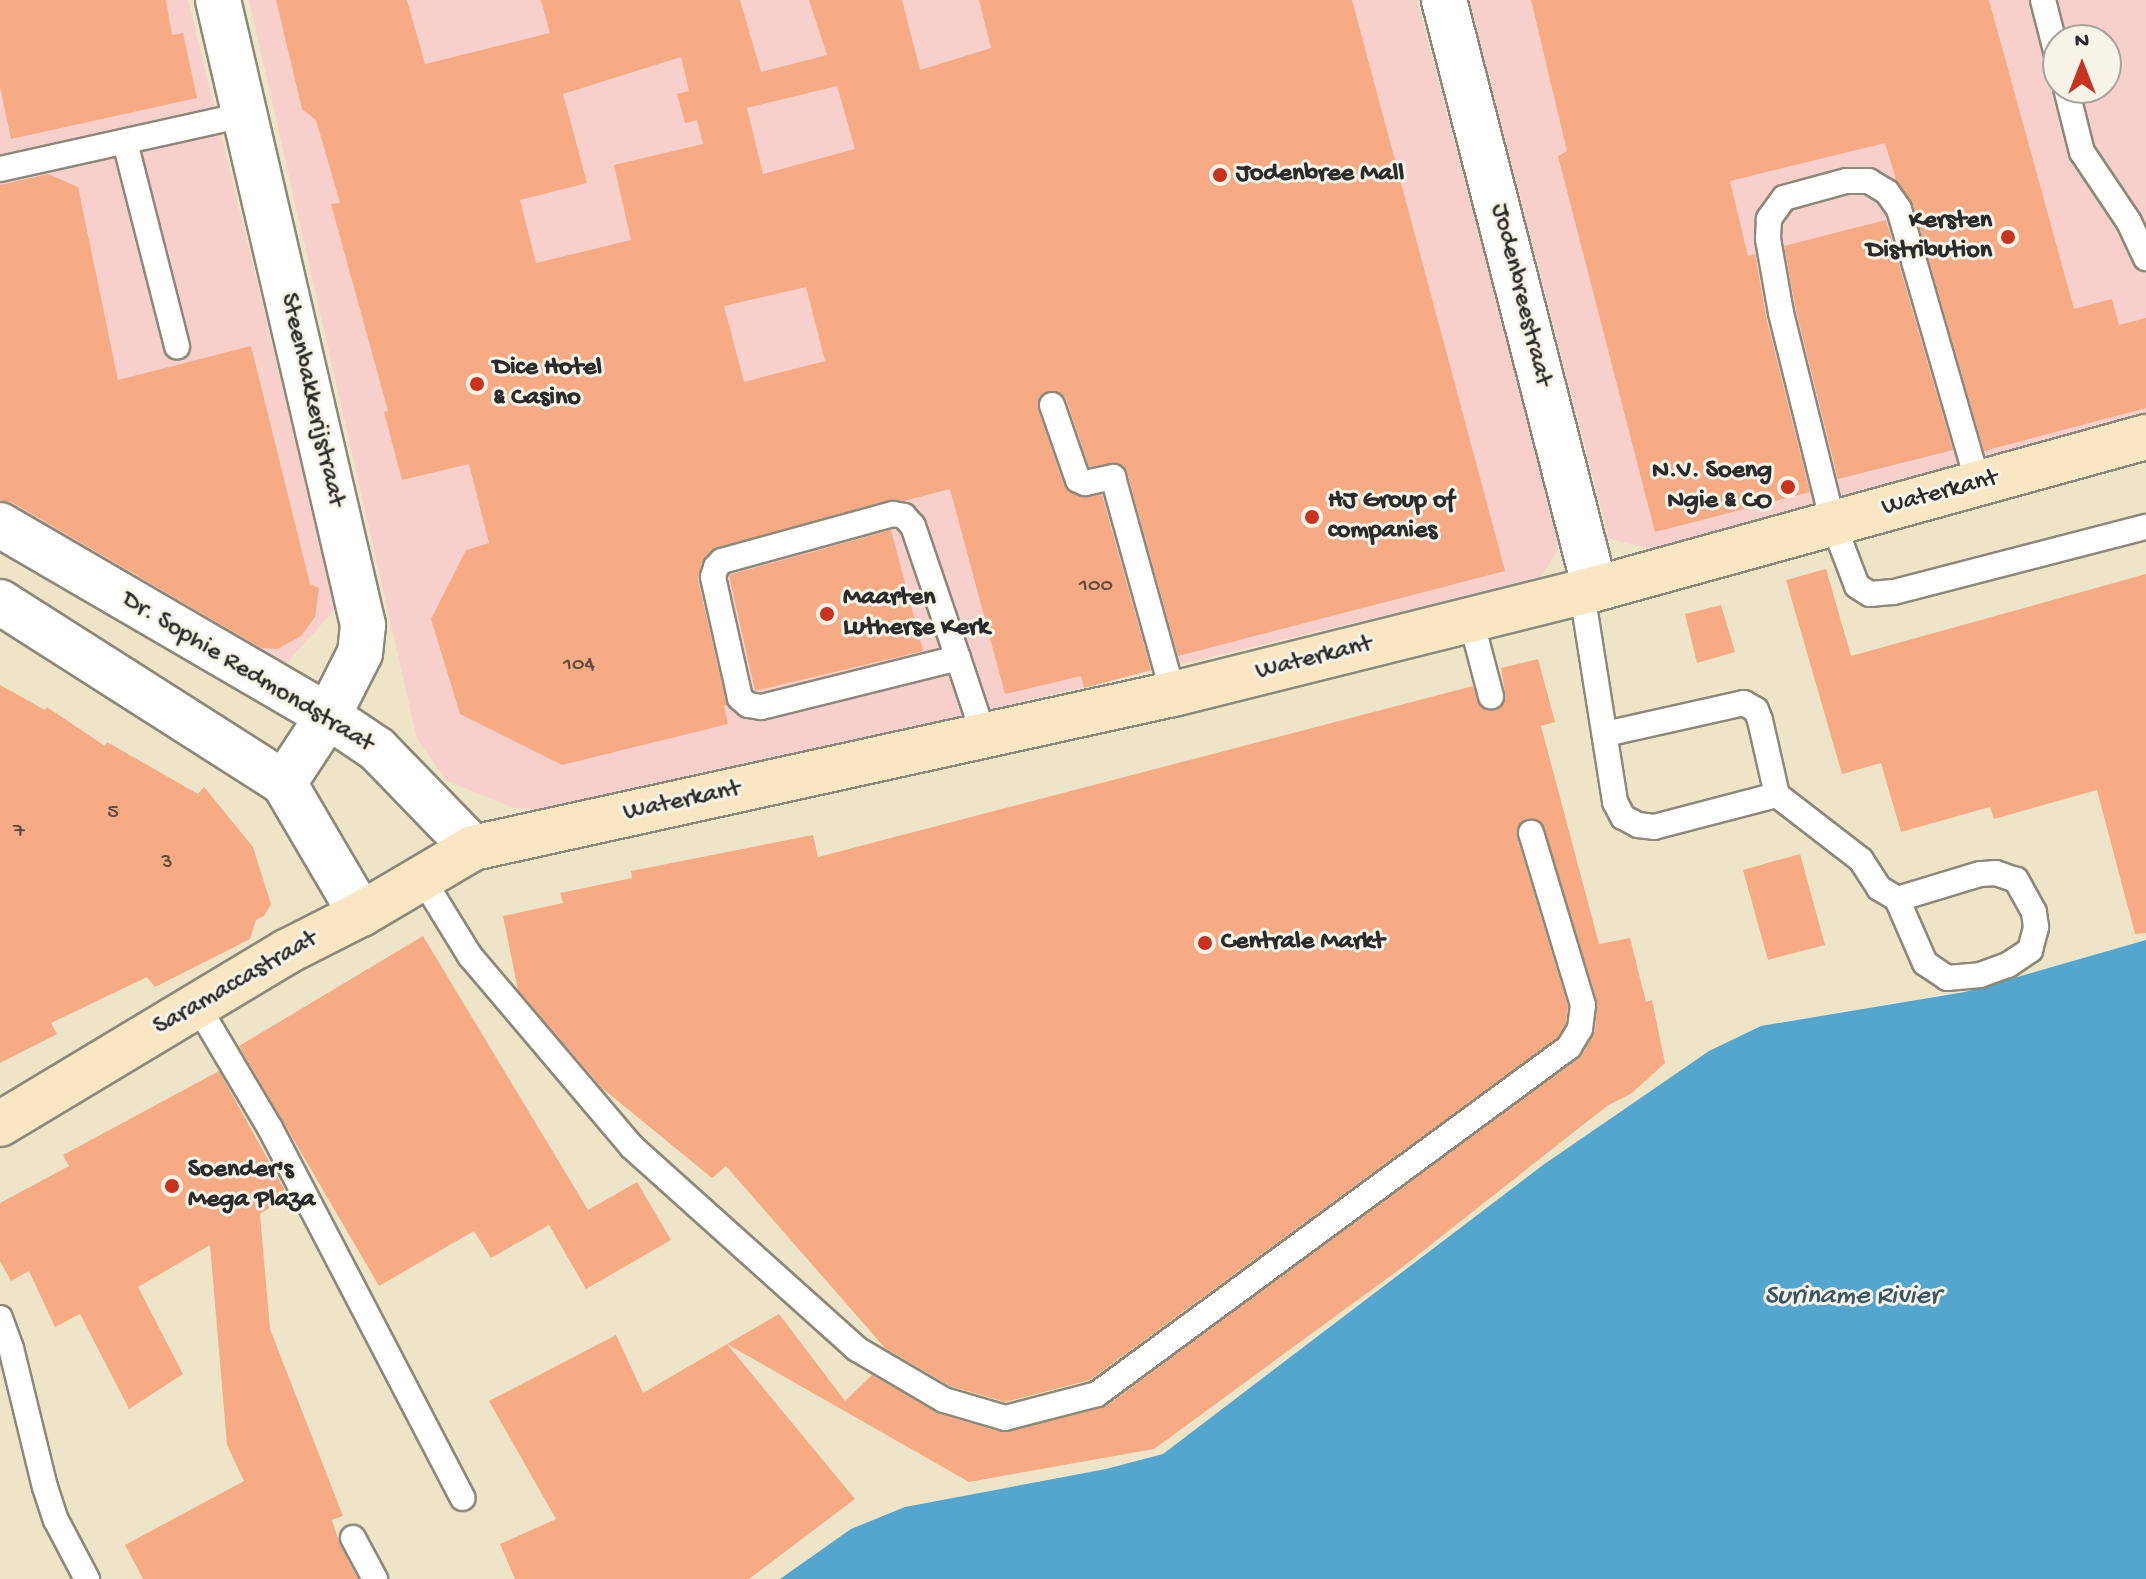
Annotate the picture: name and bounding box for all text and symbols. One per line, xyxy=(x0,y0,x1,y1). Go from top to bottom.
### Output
north arrow xyxy=(2042,24,2122,104)
text: N xyxy=(2075,29,2089,55)
place label: Jodenbree Mall xyxy=(1236,159,1404,191)
marker: Jodenbree Mall xyxy=(1211,166,1229,184)
street label: Jodenbreestraat xyxy=(1482,201,1558,389)
place label: Kersten Distribution xyxy=(1866,206,1992,268)
marker: Kersten Distribution xyxy=(1999,228,2017,246)
street label: Steenbakkerijstraat xyxy=(271,290,351,510)
place label: Dice Hotel & Casino xyxy=(493,353,602,414)
marker: Dice Hotel & Casino xyxy=(468,375,486,393)
place label: N.V. Soeng Ngie & CO xyxy=(1652,456,1772,518)
street label: Waterkant xyxy=(1879,464,2001,524)
marker: N.V. Soeng Ngie & CO xyxy=(1779,478,1797,496)
place label: HJ Group of companies xyxy=(1328,486,1454,548)
marker: HJ Group of companies xyxy=(1303,508,1321,526)
house number: 100 xyxy=(1079,574,1113,600)
place label: Maarten Lutherse Kerk xyxy=(843,583,990,644)
street label: Dr. Sophie Redmondstraat xyxy=(115,585,379,761)
marker: Maarten Lutherse Kerk xyxy=(818,605,836,623)
street label: Waterkant xyxy=(1253,629,1375,689)
house number: 104 xyxy=(563,653,595,679)
street label: Waterkant xyxy=(621,774,743,830)
house number: 5 xyxy=(107,801,119,827)
house number: 7 xyxy=(13,820,25,846)
house number: 3 xyxy=(161,851,173,877)
street label: Saramaccastraat xyxy=(149,924,323,1044)
place label: Centrale Markt xyxy=(1221,927,1384,959)
marker: Centrale Markt xyxy=(1196,934,1214,952)
place label: Soender's Mega Plaza xyxy=(188,1155,315,1216)
marker: Soender's Mega Plaza xyxy=(163,1177,181,1195)
water label: Suriname Rivier xyxy=(1764,1280,1940,1314)

